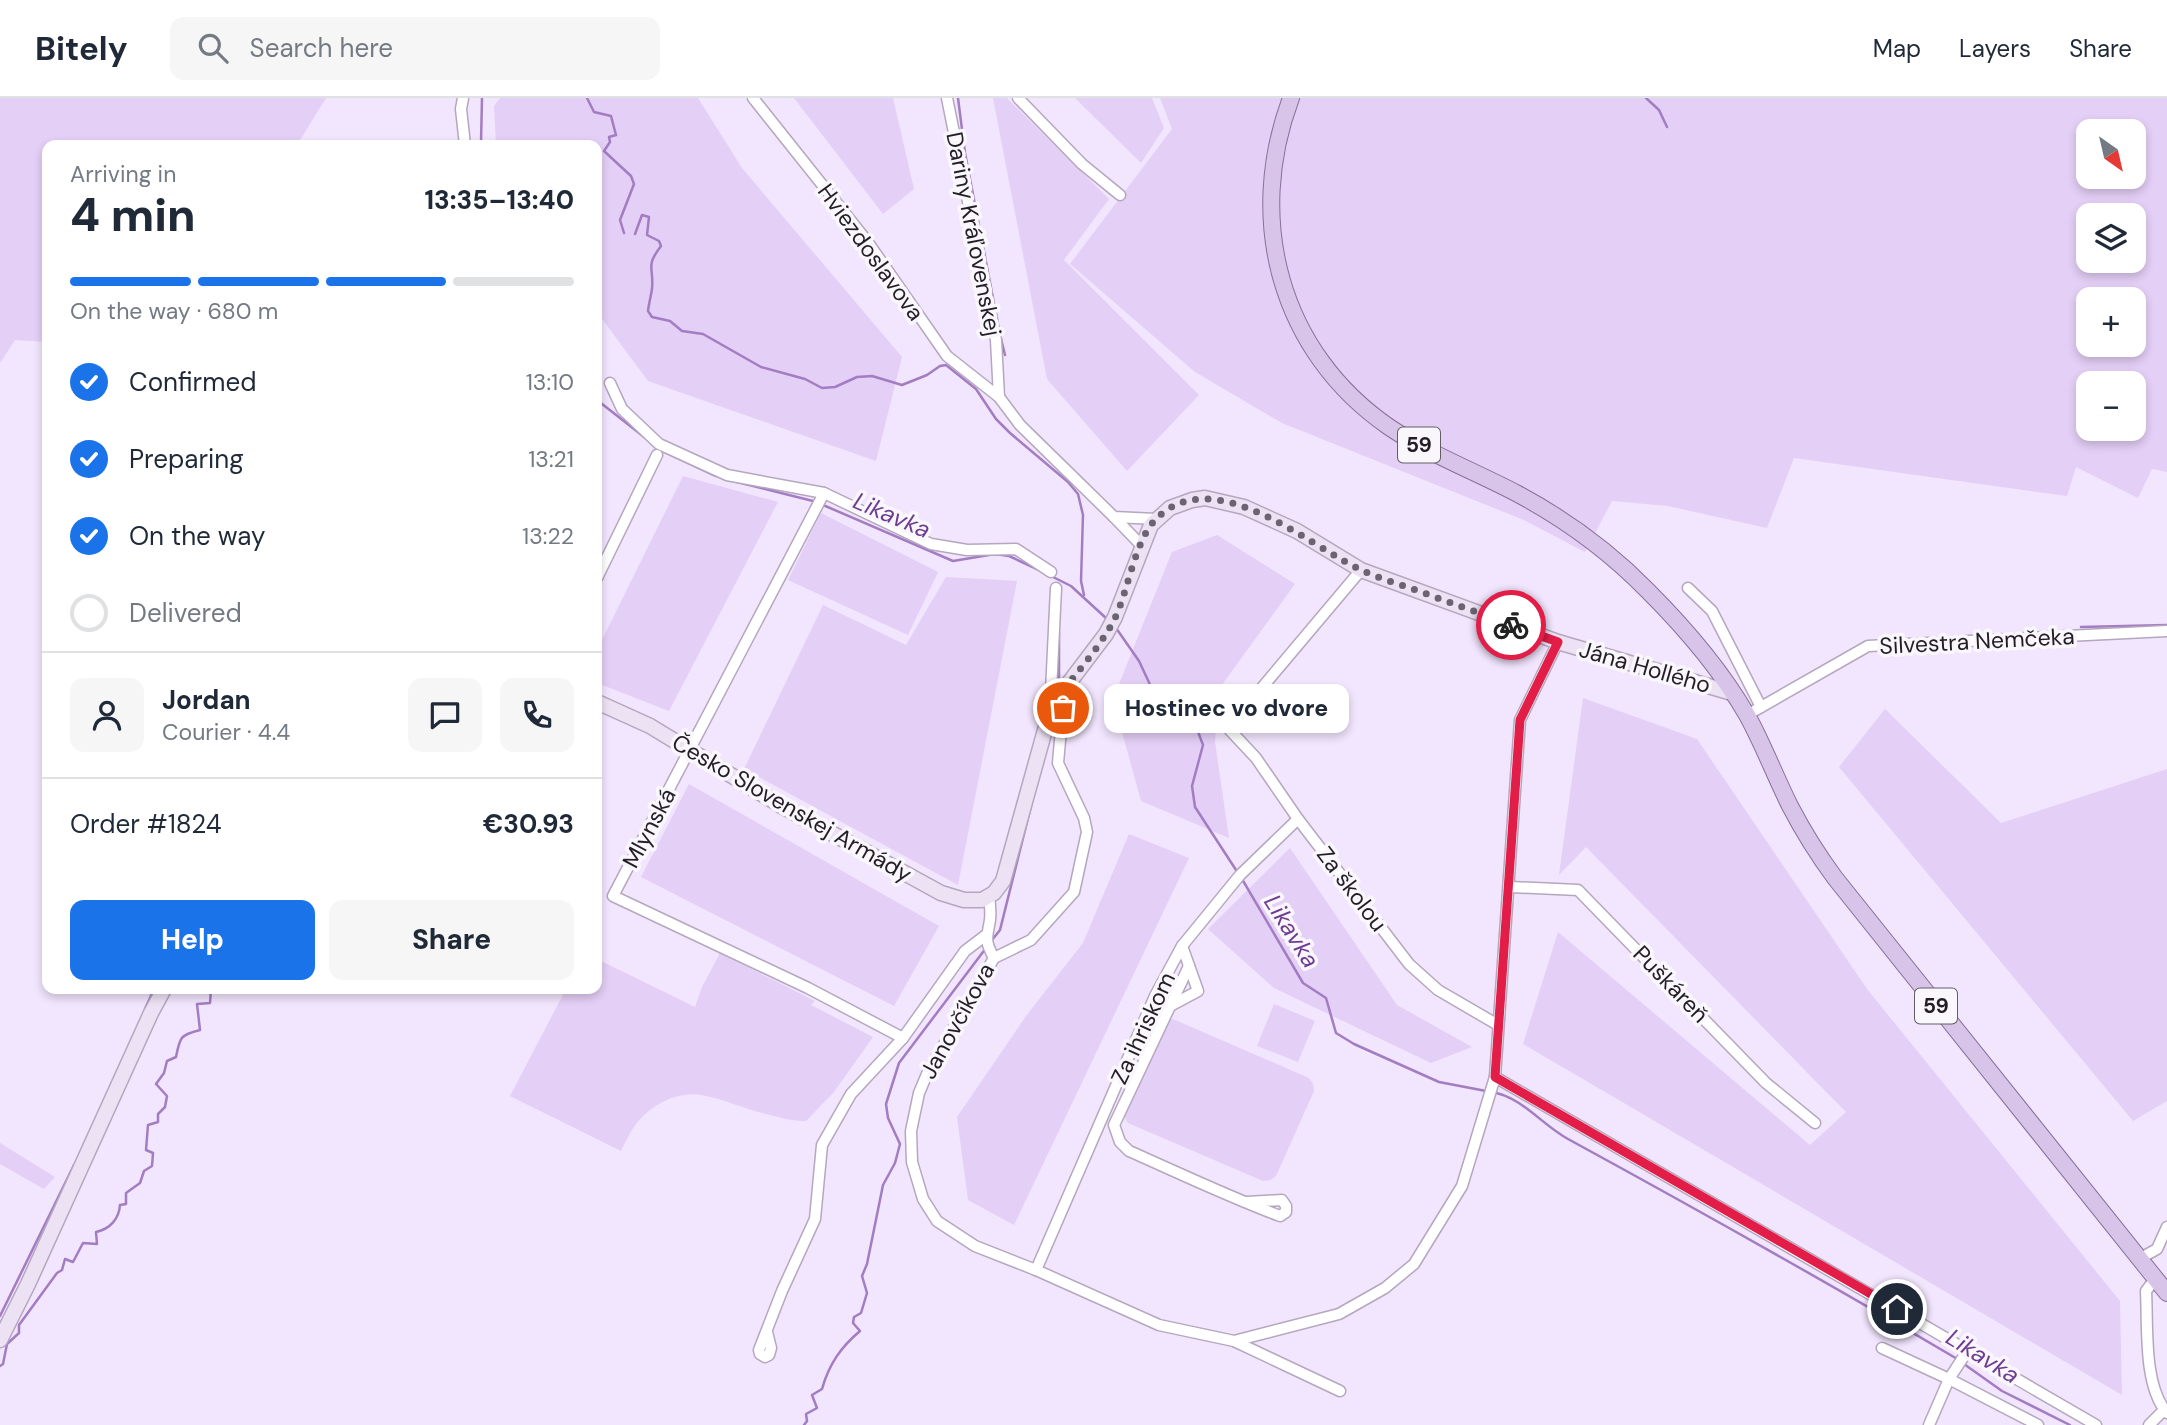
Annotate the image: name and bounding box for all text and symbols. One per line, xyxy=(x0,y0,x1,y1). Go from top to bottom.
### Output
search box xyxy=(170,17,660,80)
text: Bitely xyxy=(35,27,128,70)
icon: search xyxy=(194,29,232,67)
text: Search here xyxy=(250,31,393,65)
text: Map xyxy=(1873,33,1921,64)
text: Layers xyxy=(1959,33,2031,64)
text: Share xyxy=(2069,33,2132,64)
north arrow xyxy=(2076,119,2146,189)
map controls xyxy=(2076,119,2146,441)
street label: Dariny Kráľovenskej xyxy=(939,129,1009,339)
text: Arriving in xyxy=(70,159,176,189)
street label: Hviezdoslavova xyxy=(811,177,931,327)
text: 13:35–13:40 xyxy=(424,183,574,217)
text: 4 min xyxy=(70,185,196,245)
button: layers xyxy=(2076,203,2146,273)
button: + xyxy=(2076,287,2146,357)
text: On the way · 680 m xyxy=(70,296,278,326)
icon: check xyxy=(70,363,108,401)
text: Confirmed xyxy=(129,365,256,399)
text: 13:10 xyxy=(526,367,574,397)
button: − xyxy=(2076,371,2146,441)
road number: 59 xyxy=(1398,428,1440,462)
icon: check xyxy=(70,440,108,478)
text: Preparing xyxy=(129,442,244,476)
text: 13:21 xyxy=(528,444,574,474)
water label: Likavka xyxy=(849,485,935,545)
icon: check xyxy=(70,517,108,555)
text: On the way xyxy=(129,519,265,553)
text: 13:22 xyxy=(522,521,574,551)
courier xyxy=(1476,590,1546,660)
text: Delivered xyxy=(129,596,242,630)
icon: bike xyxy=(1492,606,1530,644)
street label: Silvestra Nemčeka xyxy=(1879,621,2075,661)
street label: Jána Hollého xyxy=(1576,634,1714,700)
button: person xyxy=(70,678,144,752)
button: chat xyxy=(408,678,482,752)
button: phone xyxy=(500,678,574,752)
pin xyxy=(1033,678,1093,738)
text: Jordan xyxy=(162,683,251,717)
callout: Hostinec vo dvore xyxy=(1105,684,1350,732)
icon: bag xyxy=(1044,689,1082,727)
text: Hostinec vo dvore xyxy=(1125,693,1328,723)
text: Courier · 4.4 xyxy=(162,717,290,747)
street label: Česko Slovenskej Armády xyxy=(667,727,917,889)
street label: Mlynská xyxy=(616,783,682,873)
text: Order #1824 xyxy=(70,807,222,841)
text: €30.93 xyxy=(483,807,574,841)
street label: Za školou xyxy=(1310,840,1394,938)
water label: Likavka xyxy=(1257,888,1327,974)
button: Help xyxy=(70,900,315,980)
button: Share xyxy=(329,900,574,980)
street label: Puškáreň xyxy=(1627,939,1715,1029)
street label: Janovčíkova xyxy=(913,958,1001,1084)
street label: Za ihriskom xyxy=(1104,967,1182,1089)
road number: 59 xyxy=(1915,988,1957,1024)
pin xyxy=(1867,1279,1927,1339)
icon: home xyxy=(1878,1290,1916,1328)
water label: Likavka xyxy=(1940,1321,2026,1391)

